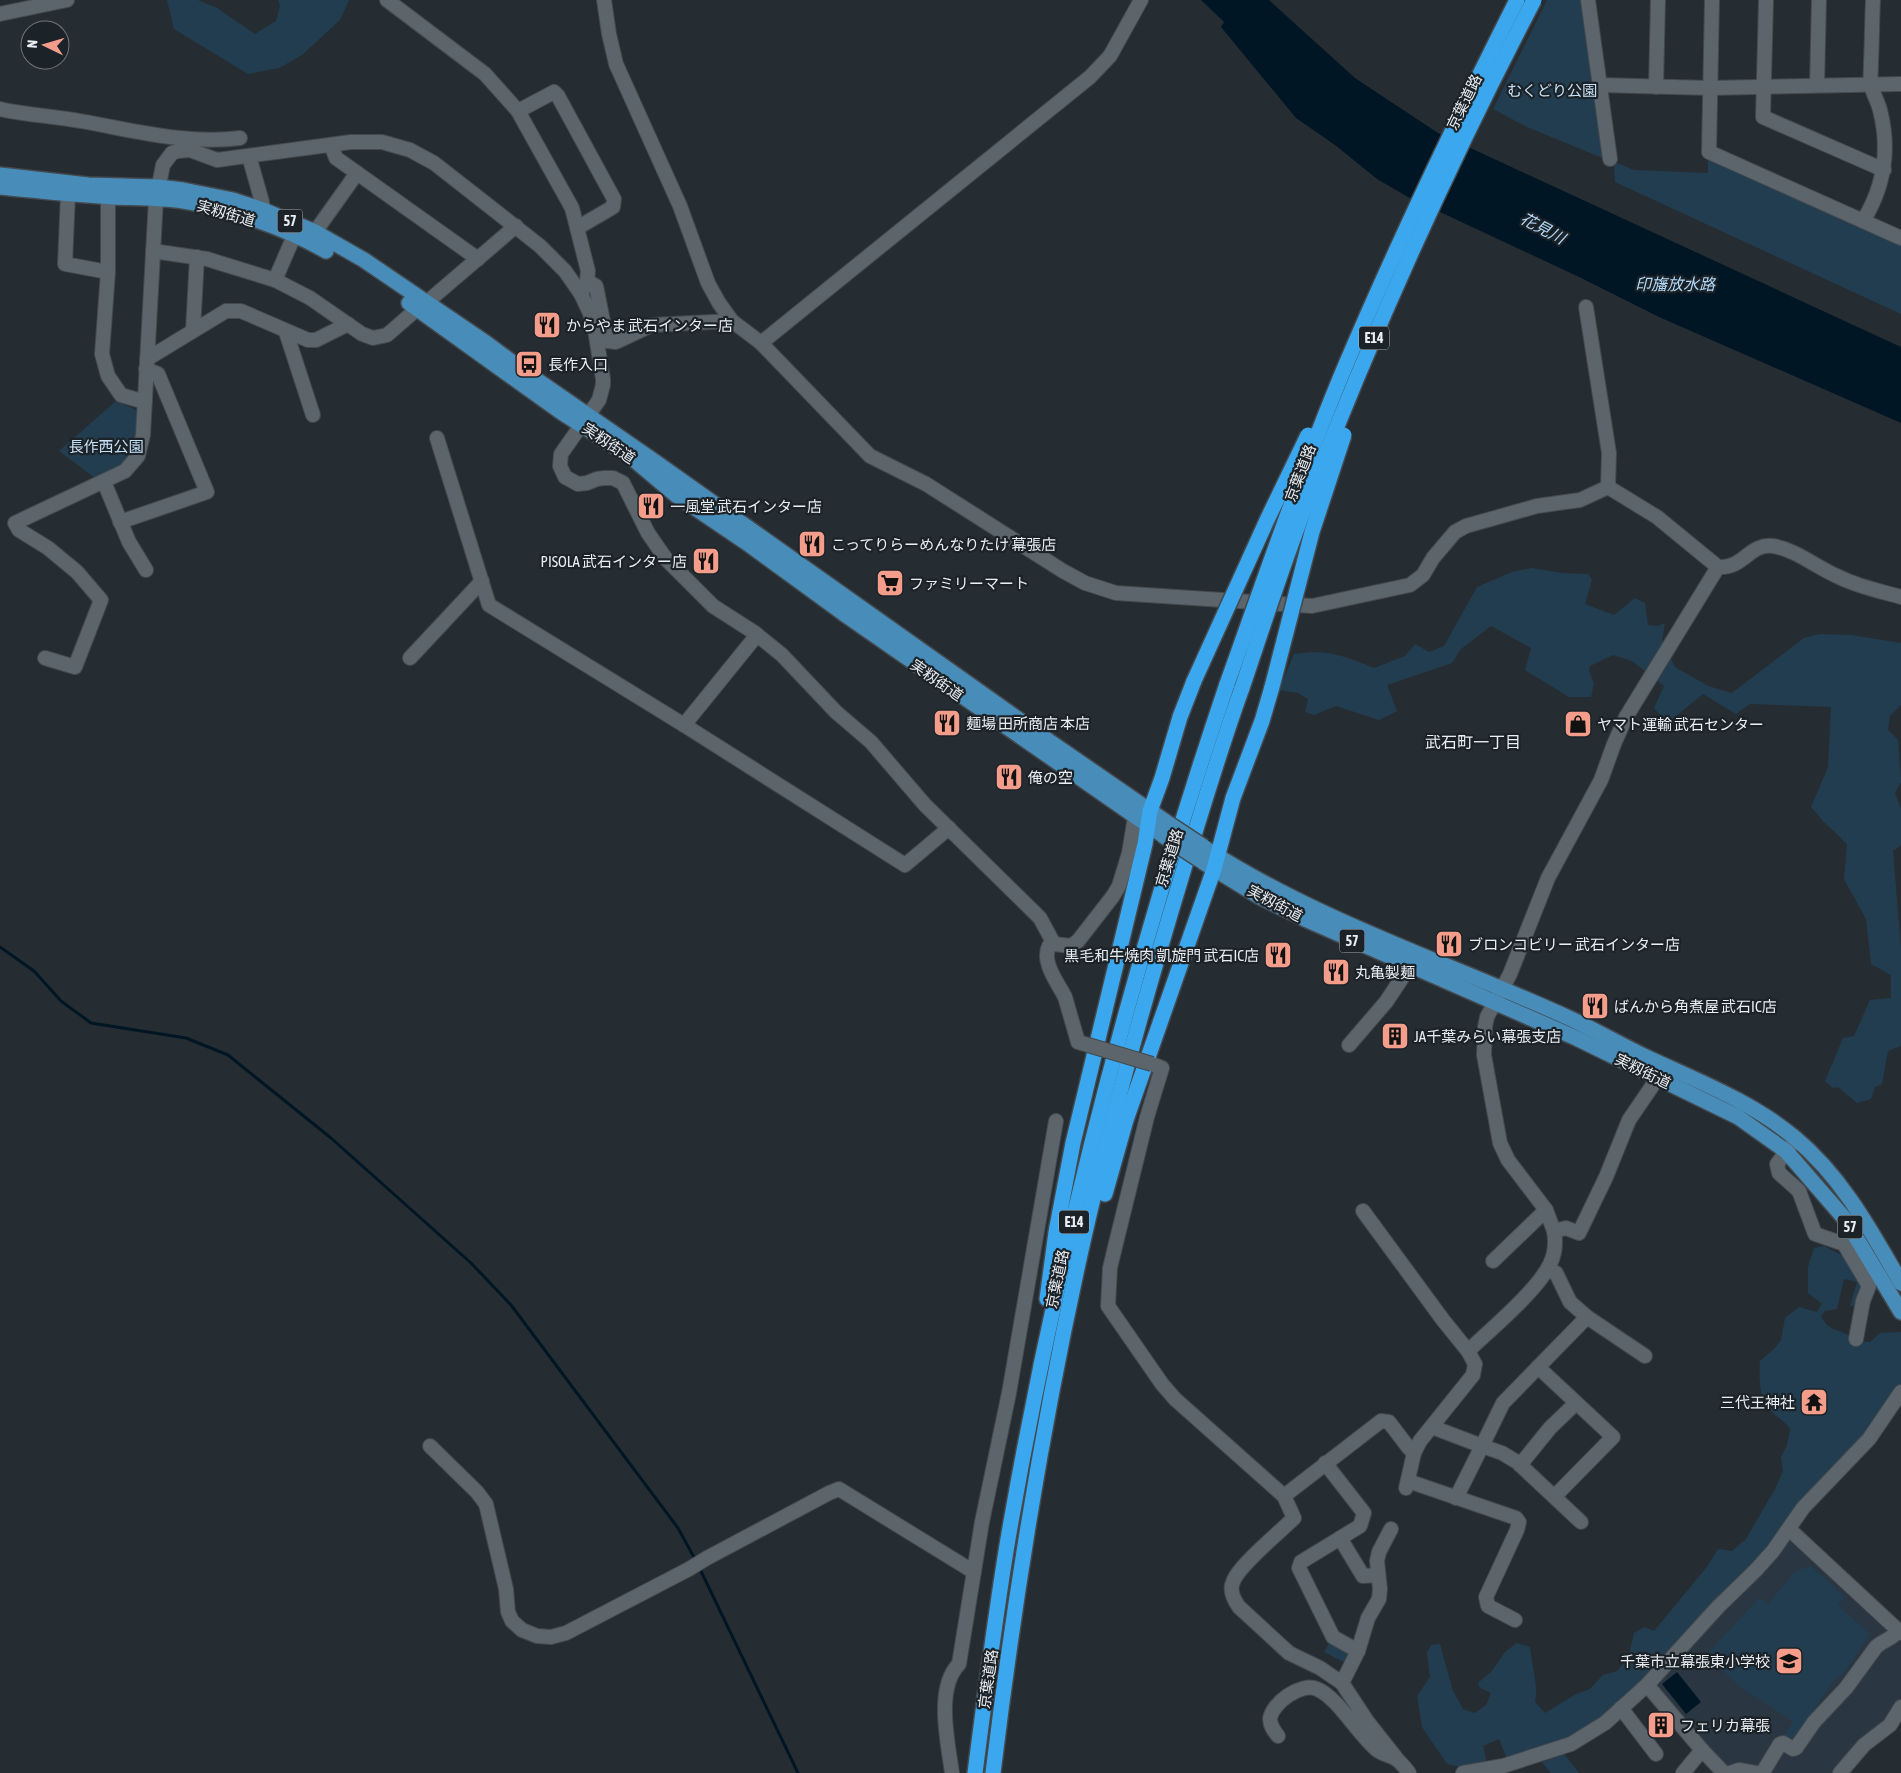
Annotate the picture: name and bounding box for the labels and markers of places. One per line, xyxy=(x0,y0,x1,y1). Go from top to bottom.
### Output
restaurant icon: からやま 武石インター店 xyxy=(532,310,562,340)
place label: からやま 武石インター店 xyxy=(566,317,733,334)
bus stop icon: 長作入口 xyxy=(514,349,544,379)
place label: 長作入口 xyxy=(548,356,608,373)
restaurant icon: 一風堂 武石インター店 xyxy=(636,491,666,521)
place label: 一風堂 武石インター店 xyxy=(670,498,822,515)
restaurant icon: こってりらーめんなりたけ 幕張店 xyxy=(797,529,827,559)
place label: こってりらーめんなりたけ 幕張店 xyxy=(831,536,1056,553)
restaurant icon: PISOLA 武石インター店 xyxy=(691,546,721,576)
place label: PISOLA 武石インター店 xyxy=(541,553,687,570)
supermarket icon: ファミリーマート xyxy=(875,568,905,598)
place label: ファミリーマート xyxy=(909,575,1029,592)
restaurant icon: 麺場 田所商店 本店 xyxy=(932,708,962,738)
shop icon: ヤマト運輸 武石センター xyxy=(1563,709,1593,739)
place label: 麺場 田所商店 本店 xyxy=(966,715,1090,732)
place label: ヤマト運輸 武石センター xyxy=(1597,716,1764,733)
restaurant icon: 俺の空 xyxy=(994,762,1024,792)
place label: 俺の空 xyxy=(1028,769,1073,786)
restaurant icon: ブロンコビリー 武石インター店 xyxy=(1434,929,1464,959)
place label: ブロンコビリー 武石インター店 xyxy=(1468,936,1680,953)
restaurant icon: 黒毛和牛焼肉 凱旋門 武石IC店 xyxy=(1263,940,1293,970)
place label: 黒毛和牛焼肉 凱旋門 武石IC店 xyxy=(1064,947,1259,964)
restaurant icon: 丸亀製麺 xyxy=(1321,957,1351,987)
place label: 丸亀製麺 xyxy=(1355,964,1415,981)
restaurant icon: ばんから角煮屋 武石IC店 xyxy=(1580,991,1610,1021)
place label: ばんから角煮屋 武石IC店 xyxy=(1614,998,1777,1015)
building icon: JA千葉みらい幕張支店 xyxy=(1380,1021,1410,1051)
place label: JA千葉みらい幕張支店 xyxy=(1414,1028,1561,1045)
temple icon: 三代王神社 xyxy=(1799,1387,1829,1417)
place label: 三代王神社 xyxy=(1720,1394,1795,1411)
school or university icon: 千葉市立幕張東小学校 xyxy=(1774,1646,1804,1676)
place label: 千葉市立幕張東小学校 xyxy=(1620,1653,1770,1670)
building icon: フェリカ幕張 xyxy=(1646,1710,1676,1740)
place label: フェリカ幕張 xyxy=(1680,1717,1770,1734)

